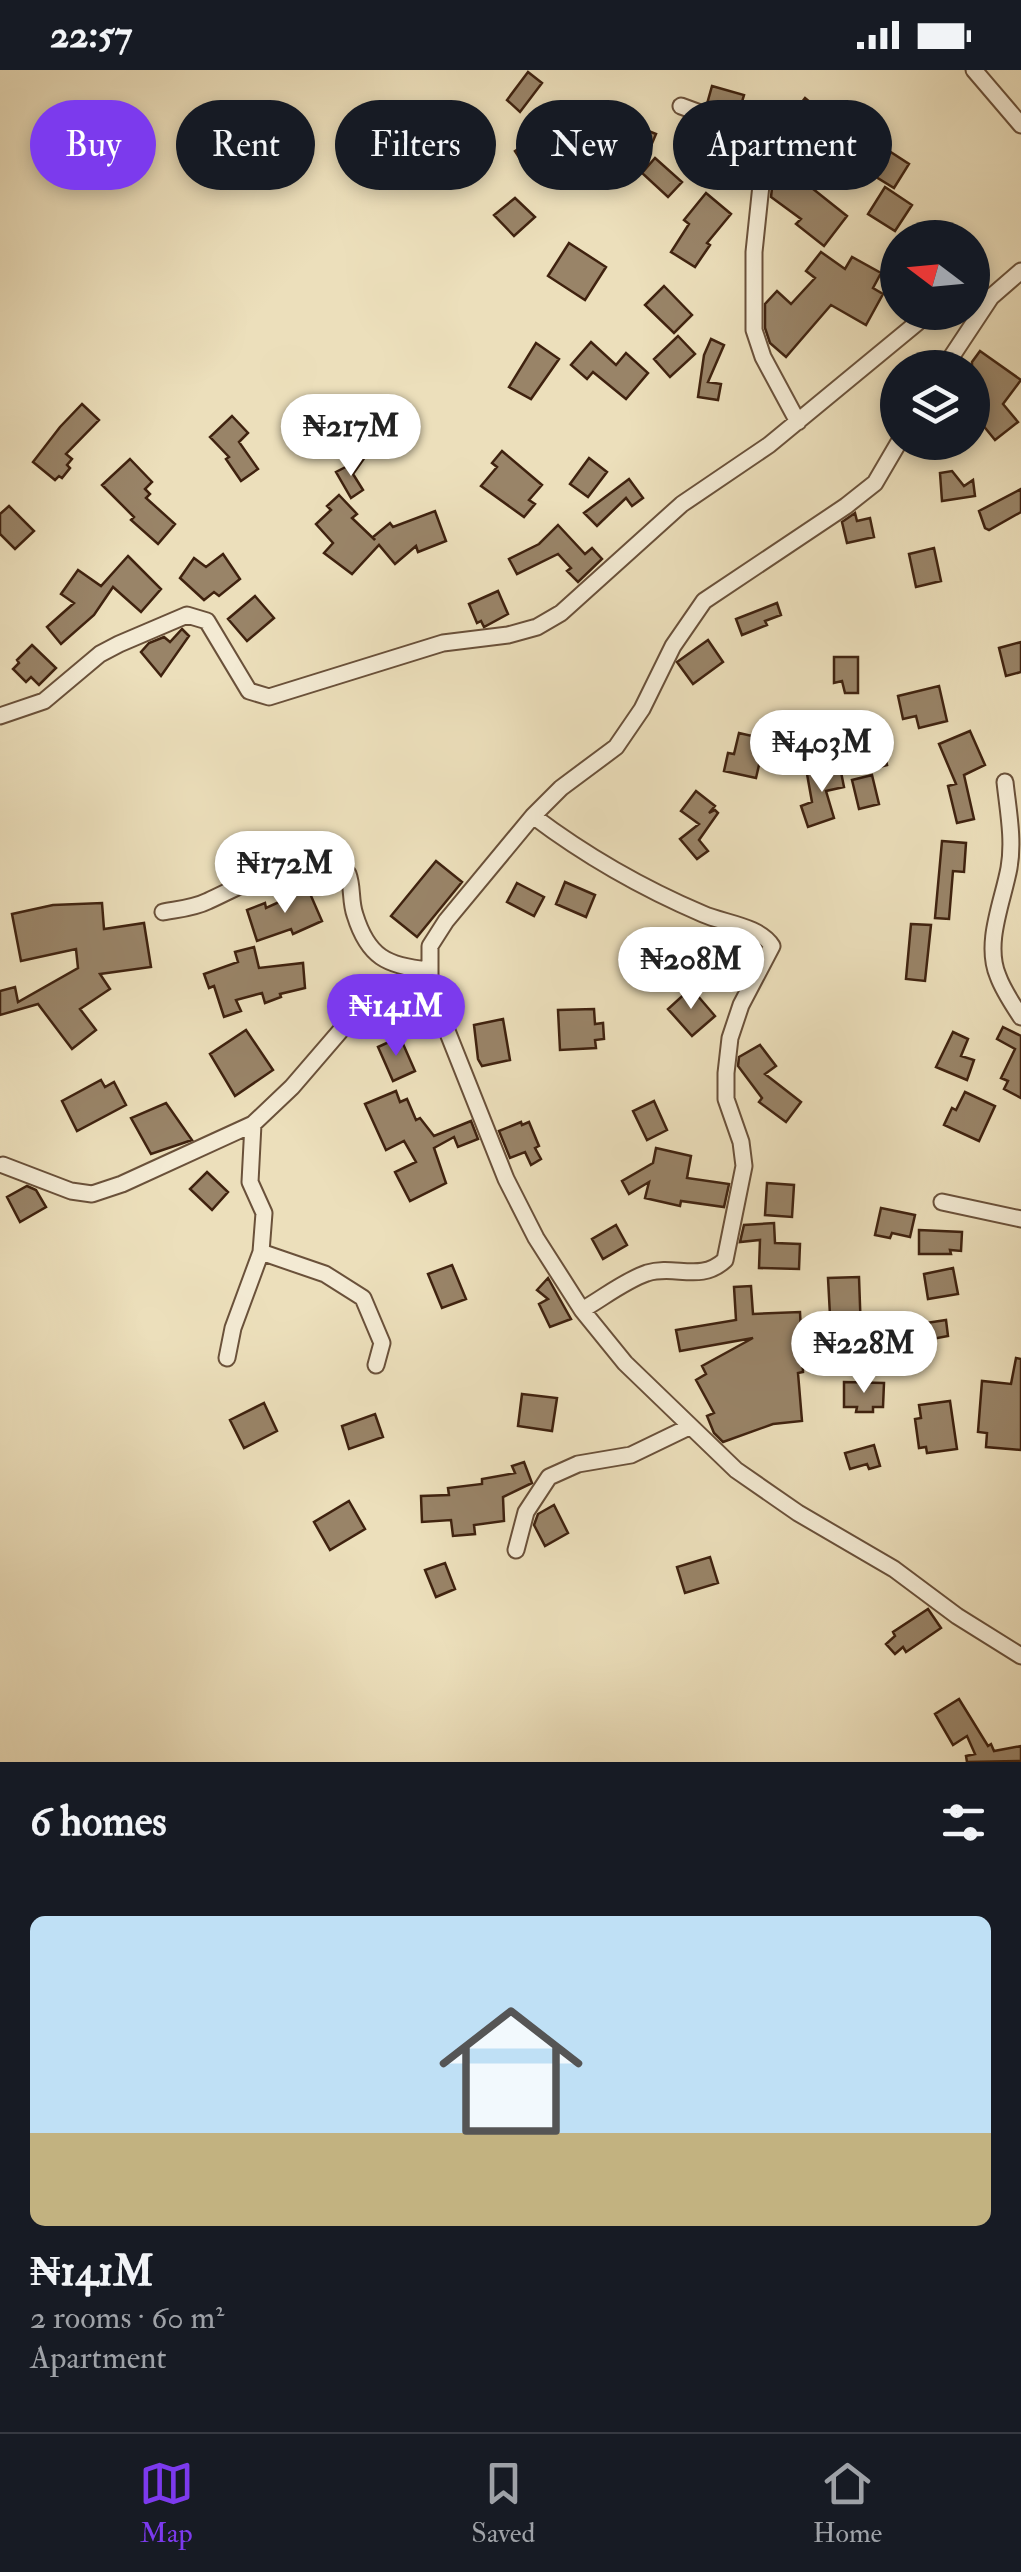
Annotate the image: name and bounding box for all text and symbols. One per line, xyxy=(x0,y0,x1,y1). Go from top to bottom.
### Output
text: 22:57 xyxy=(50,11,132,59)
chip: Buy xyxy=(30,100,156,190)
chip: Rent xyxy=(176,100,315,190)
chip: Filters xyxy=(335,100,496,190)
chip: New xyxy=(516,100,653,190)
chip: Apartment xyxy=(673,100,892,190)
north arrow xyxy=(880,220,990,330)
map controls xyxy=(880,220,990,460)
button: layers xyxy=(880,350,990,460)
pin: ₦217M xyxy=(281,394,421,479)
text: ₦217M xyxy=(303,406,399,446)
pin: ₦403M xyxy=(752,710,892,795)
text: ₦403M xyxy=(772,722,872,762)
pin: ₦172M xyxy=(215,831,355,916)
text: ₦172M xyxy=(237,843,333,883)
pin: ₦208M xyxy=(621,927,761,1012)
text: ₦208M xyxy=(640,939,742,979)
pin: ₦141M xyxy=(326,974,466,1059)
text: ₦141M xyxy=(349,986,443,1026)
pin: ₦228M xyxy=(794,1311,934,1396)
text: ₦228M xyxy=(813,1323,915,1363)
icon: filters xyxy=(936,1795,991,1850)
text: 6 homes xyxy=(30,1796,167,1848)
icon: home xyxy=(421,1981,601,2161)
text: ₦141M xyxy=(30,2246,154,2298)
text: 2 rooms · 60 m² xyxy=(30,2298,224,2338)
text: Apartment xyxy=(30,2338,167,2378)
tab: Map xyxy=(139,2456,194,2551)
tab: Saved xyxy=(471,2456,535,2551)
tab: Home xyxy=(813,2456,882,2551)

